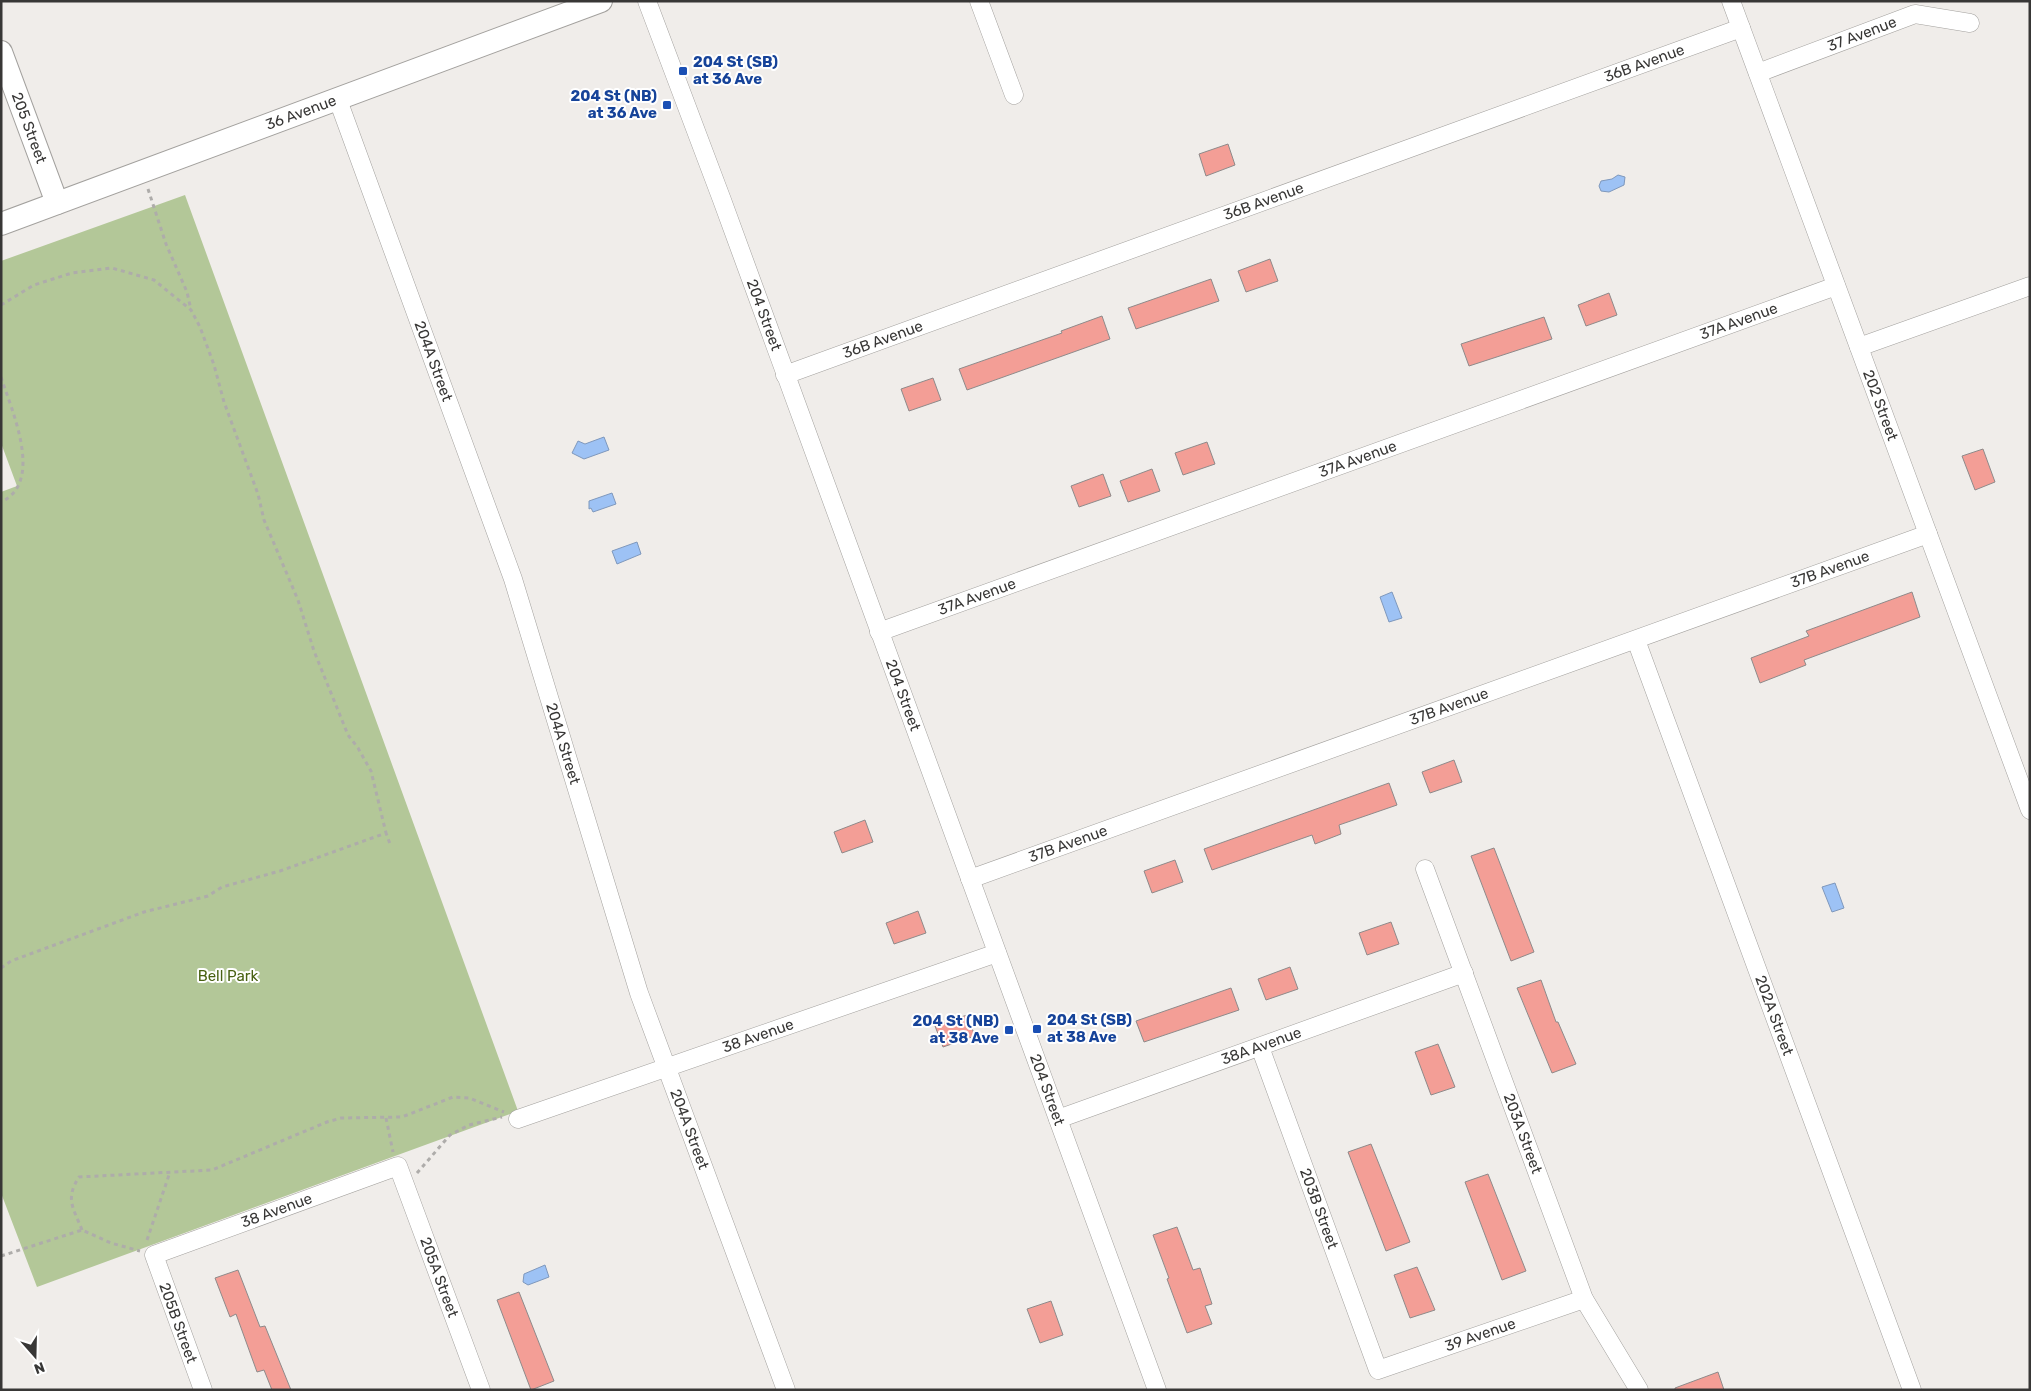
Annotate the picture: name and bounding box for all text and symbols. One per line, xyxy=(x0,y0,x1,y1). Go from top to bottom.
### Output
street label: 37 Avenue xyxy=(1825,13,1899,55)
street label: 36B Avenue xyxy=(1602,40,1687,86)
place label: 204 St (SB) at 36 Ave xyxy=(693,53,778,88)
marker: 204 St (SB) at 36 Ave xyxy=(677,65,689,77)
place label: 204 St (NB) at 36 Ave xyxy=(571,87,657,122)
street label: 205 Street xyxy=(8,90,51,166)
street label: 36 Avenue xyxy=(263,91,339,134)
marker: 204 St (NB) at 36 Ave xyxy=(661,99,673,111)
street label: 36B Avenue xyxy=(1221,179,1306,224)
street label: 204 Street xyxy=(743,277,785,353)
street label: 37A Avenue xyxy=(1697,299,1780,344)
street label: 36B Avenue xyxy=(840,317,925,362)
street label: 204A Street xyxy=(410,318,456,404)
street label: 202 Street xyxy=(1859,367,1902,443)
street label: 37A Avenue xyxy=(1316,437,1399,481)
street label: 37B Avenue xyxy=(1788,547,1872,592)
street label: 37A Avenue xyxy=(935,574,1018,619)
street label: 204 Street xyxy=(882,657,924,734)
street label: 37B Avenue xyxy=(1407,684,1491,729)
street label: 204A Street xyxy=(542,701,584,787)
street label: 37B Avenue xyxy=(1026,821,1110,866)
park label: Bell Park xyxy=(198,967,259,985)
street label: 202A Street xyxy=(1751,973,1797,1058)
place label: 204 St (SB) at 38 Ave xyxy=(1047,1011,1132,1046)
place label: 204 St (NB) at 38 Ave xyxy=(913,1012,999,1047)
street label: 38 Avenue xyxy=(720,1015,796,1057)
marker: 204 St (SB) at 38 Ave xyxy=(1031,1023,1043,1035)
street label: 38A Avenue xyxy=(1219,1023,1304,1069)
marker: 204 St (NB) at 38 Ave xyxy=(1003,1024,1015,1036)
street label: 204 Street xyxy=(1026,1052,1069,1128)
street label: 204A Street xyxy=(666,1087,713,1172)
street label: 203A Street xyxy=(1500,1091,1546,1176)
street label: 203B Street xyxy=(1296,1166,1342,1251)
street label: 38 Avenue xyxy=(238,1189,315,1232)
street label: 205A Street xyxy=(416,1235,462,1320)
street label: 205B Street xyxy=(155,1280,201,1366)
street label: 39 Avenue xyxy=(1442,1314,1518,1355)
north arrow xyxy=(10,1331,60,1381)
text: N xyxy=(32,1358,47,1377)

